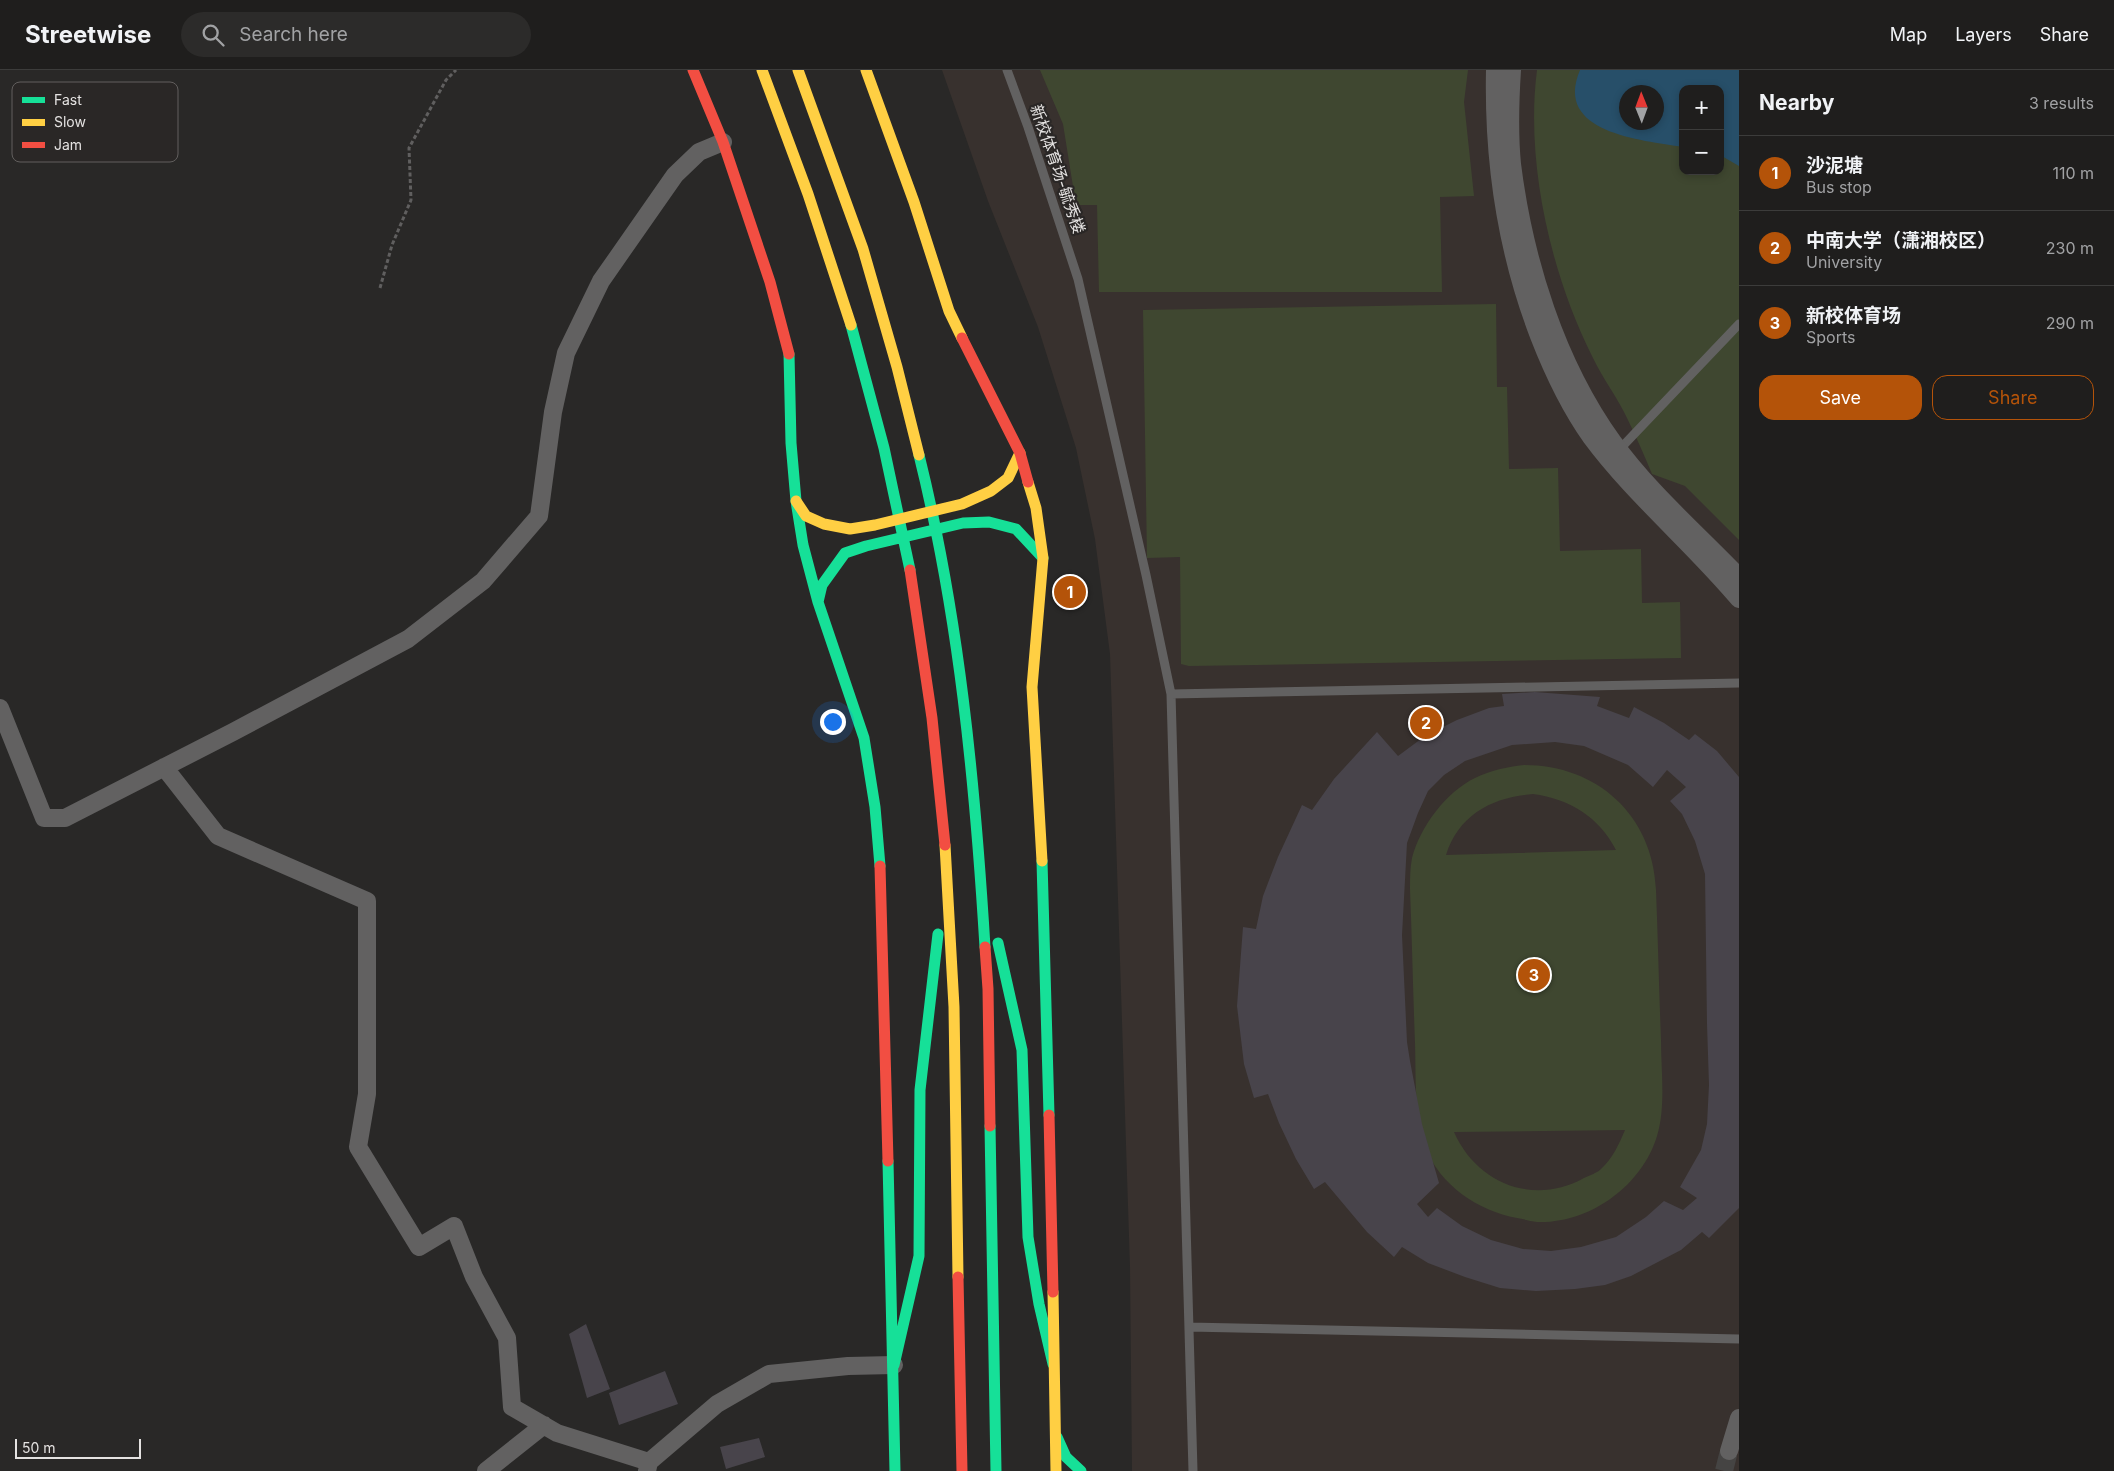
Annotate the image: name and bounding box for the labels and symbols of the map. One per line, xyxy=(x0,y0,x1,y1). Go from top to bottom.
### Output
legend xyxy=(12,82,178,162)
north arrow xyxy=(1619,85,1664,130)
text: Fast xyxy=(54,91,82,108)
street label: 新校体育场-毓秀楼 xyxy=(1027,102,1089,236)
text: Slow xyxy=(54,113,86,130)
text: Jam xyxy=(54,136,82,153)
pin: 1 xyxy=(1054,573,1086,611)
pin: 2 xyxy=(1410,704,1442,742)
your location xyxy=(820,709,846,735)
pin: 3 xyxy=(1518,956,1550,994)
scale bar xyxy=(15,1436,141,1459)

